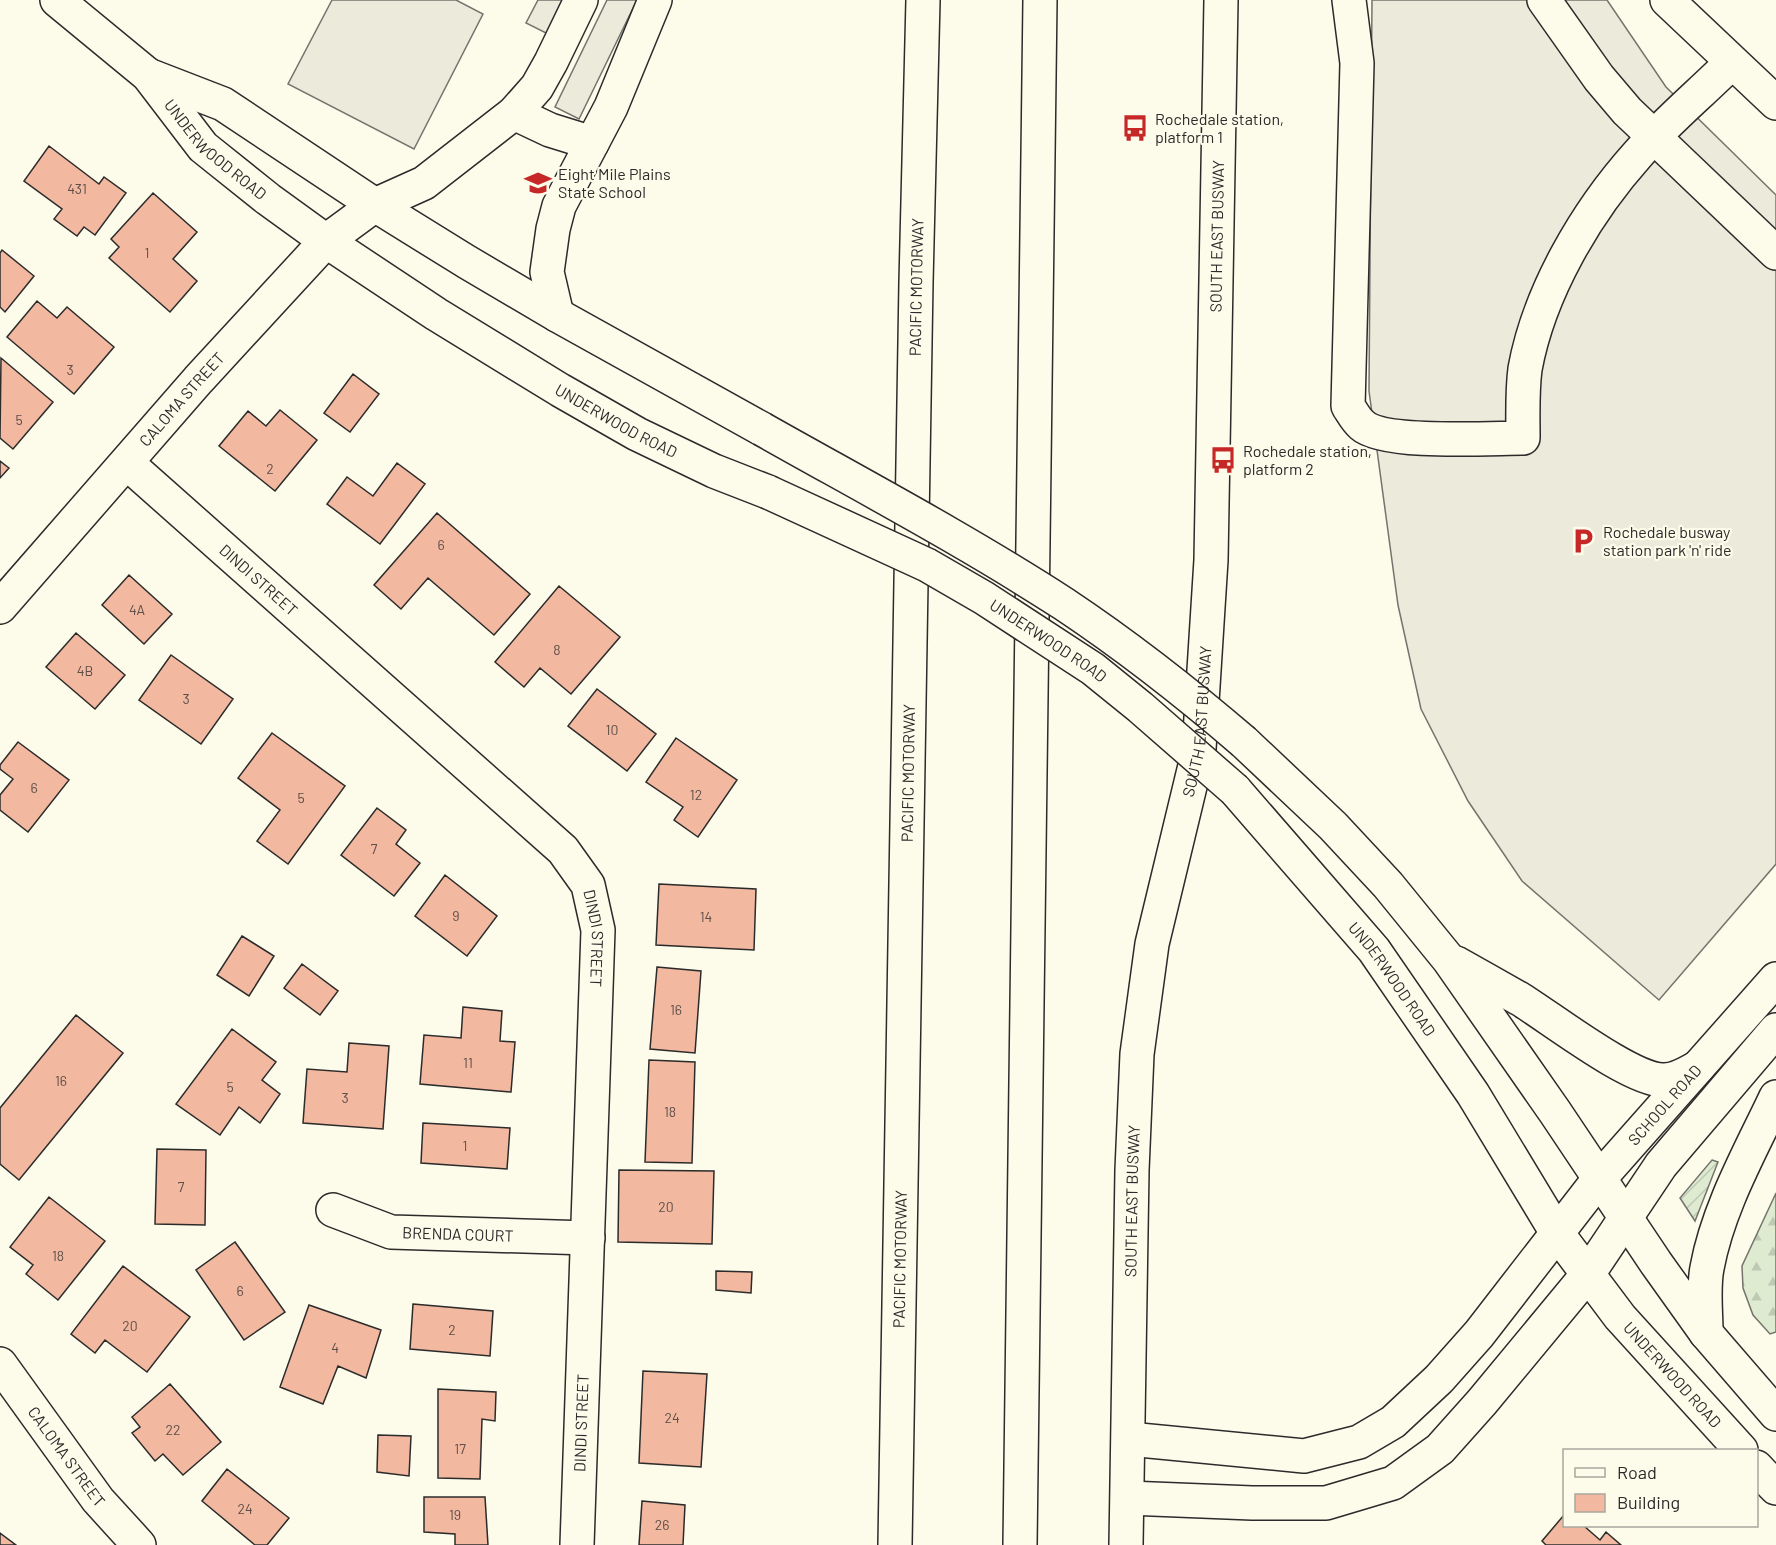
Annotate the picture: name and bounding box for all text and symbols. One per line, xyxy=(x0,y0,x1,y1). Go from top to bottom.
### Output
street label: UNDERWOOD ROAD xyxy=(161,95,271,203)
place label: Rochedale station, platform 1 xyxy=(1155,109,1284,146)
bus stop icon: Rochedale station, platform 1 xyxy=(1120,113,1150,143)
street label: SOUTH EAST BUSWAY xyxy=(1205,160,1227,313)
place label: Eight Mile Plains State School xyxy=(558,164,671,201)
school or university icon: Eight Mile Plains State School xyxy=(523,168,553,198)
house number: 431 xyxy=(67,180,87,197)
street label: PACIFIC MOTORWAY xyxy=(905,218,927,356)
house number: 1 xyxy=(145,244,149,261)
street label: CALOMA STREET xyxy=(135,348,228,450)
house number: 3 xyxy=(66,361,74,378)
street label: UNDERWOOD ROAD xyxy=(552,379,681,461)
house number: 5 xyxy=(15,411,23,428)
place label: Rochedale station, platform 2 xyxy=(1243,441,1372,478)
bus stop icon: Rochedale station, platform 2 xyxy=(1208,445,1238,475)
house number: 2 xyxy=(266,460,274,477)
place label: Rochedale busway station park 'n' ride xyxy=(1603,522,1732,559)
parking icon: Rochedale busway station park 'n' ride xyxy=(1568,526,1598,556)
house number: 6 xyxy=(437,536,445,553)
street label: DINDI STREET xyxy=(216,540,302,619)
street label: UNDERWOOD ROAD xyxy=(987,595,1111,686)
house number: 4A xyxy=(129,601,146,618)
house number: 8 xyxy=(553,641,561,658)
street label: SOUTH EAST BUSWAY xyxy=(1178,645,1215,799)
house number: 4B xyxy=(77,662,93,679)
house number: 3 xyxy=(182,690,190,707)
street label: PACIFIC MOTORWAY xyxy=(897,704,918,842)
house number: 10 xyxy=(606,721,618,738)
house number: 6 xyxy=(30,779,38,796)
house number: 12 xyxy=(690,786,702,803)
house number: 5 xyxy=(297,789,305,806)
house number: 7 xyxy=(371,840,378,857)
street label: DINDI STREET xyxy=(580,888,608,987)
house number: 9 xyxy=(452,907,460,924)
house number: 14 xyxy=(700,908,712,925)
street label: UNDERWOOD ROAD xyxy=(1345,918,1440,1039)
house number: 16 xyxy=(670,1001,682,1018)
house number: 11 xyxy=(463,1054,473,1071)
street label: SCHOOL ROAD xyxy=(1623,1061,1705,1149)
house number: 16 xyxy=(55,1072,67,1089)
house number: 5 xyxy=(226,1078,234,1095)
house number: 3 xyxy=(341,1089,349,1106)
house number: 18 xyxy=(664,1103,676,1120)
street label: SOUTH EAST BUSWAY xyxy=(1120,1124,1143,1277)
house number: 1 xyxy=(463,1137,467,1154)
house number: 7 xyxy=(178,1178,185,1195)
street label: PACIFIC MOTORWAY xyxy=(889,1190,910,1328)
house number: 20 xyxy=(658,1198,674,1215)
street label: BRENDA COURT xyxy=(402,1222,514,1245)
house number: 18 xyxy=(52,1247,64,1264)
house number: 6 xyxy=(236,1282,244,1299)
house number: 20 xyxy=(122,1317,138,1334)
street label: UNDERWOOD ROAD xyxy=(1620,1317,1726,1431)
house number: 2 xyxy=(448,1321,456,1338)
house number: 4 xyxy=(331,1339,339,1356)
street label: DINDI STREET xyxy=(569,1374,592,1472)
street label: CALOMA STREET xyxy=(25,1402,109,1510)
house number: 24 xyxy=(664,1409,680,1426)
house number: 22 xyxy=(165,1421,181,1438)
house number: 17 xyxy=(454,1440,466,1457)
legend xyxy=(1563,1449,1758,1527)
text: Road xyxy=(1617,1461,1657,1483)
text: Building xyxy=(1617,1491,1680,1513)
house number: 24 xyxy=(237,1500,253,1517)
house number: 19 xyxy=(449,1506,461,1523)
house number: 26 xyxy=(655,1516,669,1533)

